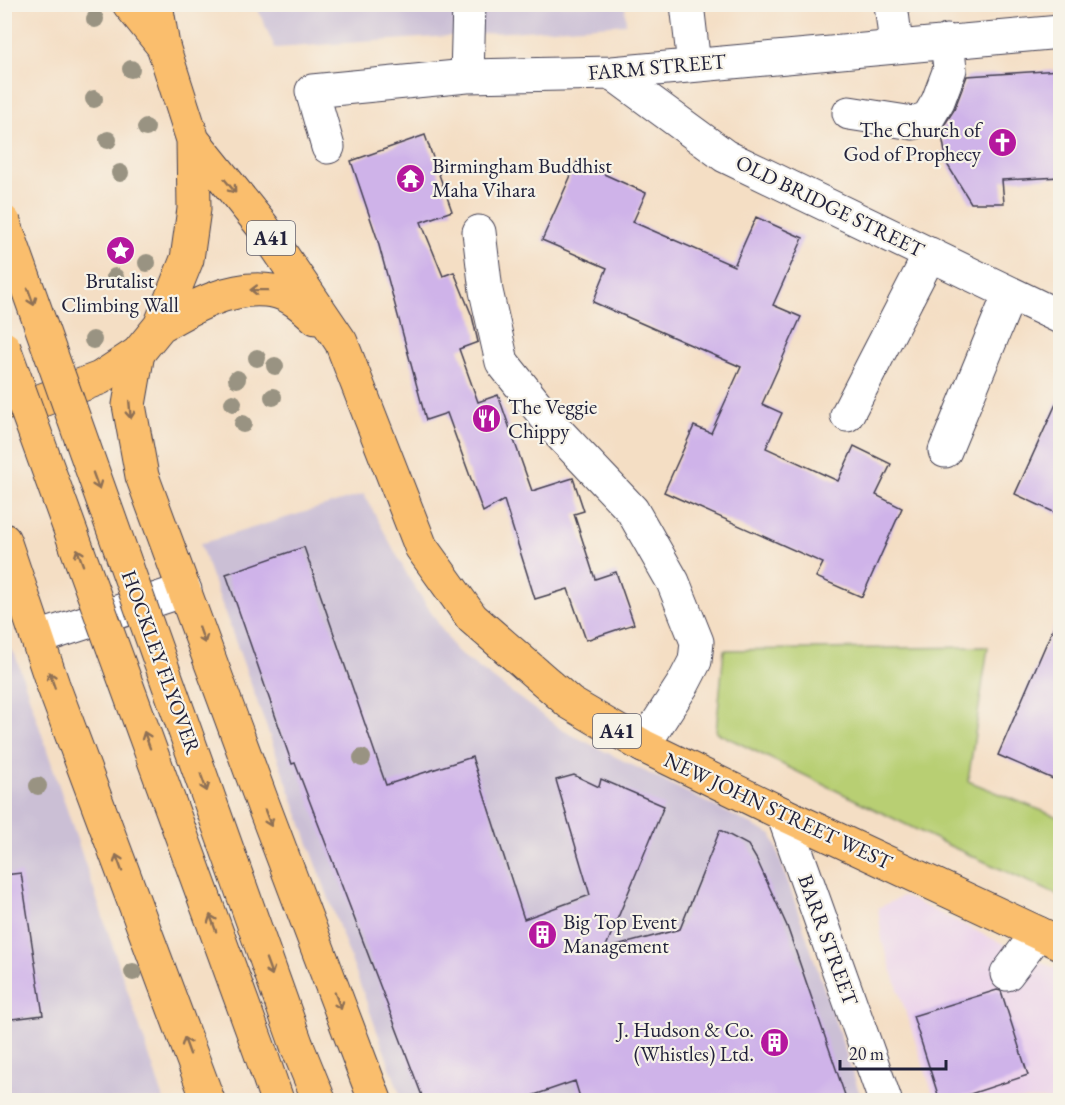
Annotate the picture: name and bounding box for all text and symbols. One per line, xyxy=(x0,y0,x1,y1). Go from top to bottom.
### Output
street label: FARM STREET xyxy=(587,47,728,86)
place label: The Church of God of Prophecy xyxy=(843,116,983,167)
church icon: The Church of God of Prophecy xyxy=(986,126,1018,158)
street label: OLD BRIDGE STREET xyxy=(731,148,930,263)
place label: Birmingham Buddhist Maha Vihara xyxy=(432,152,612,203)
temple icon: Birmingham Buddhist Maha Vihara xyxy=(395,162,427,194)
one-way arrow xyxy=(223,178,236,194)
road number: A41 xyxy=(247,221,295,255)
place icon: Brutalist Climbing Wall xyxy=(104,234,136,266)
place label: Brutalist Climbing Wall xyxy=(61,267,179,318)
one-way arrow xyxy=(249,285,269,296)
one-way arrow xyxy=(27,287,38,306)
place label: The Veggie Chippy xyxy=(508,393,597,444)
one-way arrow xyxy=(125,400,136,420)
restaurant icon: The Veggie Chippy xyxy=(471,403,503,435)
one-way arrow xyxy=(92,471,103,490)
one-way arrow xyxy=(74,548,85,566)
street label: HOCKLEY FLYOVER xyxy=(116,566,208,758)
one-way arrow xyxy=(197,625,208,644)
one-way arrow xyxy=(45,671,56,690)
road number: A41 xyxy=(593,714,641,748)
one-way arrow xyxy=(140,731,151,750)
street label: NEW JOHN STREET WEST xyxy=(660,746,897,876)
one-way arrow xyxy=(199,773,210,792)
one-way arrow xyxy=(263,809,274,827)
one-way arrow xyxy=(113,854,124,873)
street label: BARR STREET xyxy=(792,871,865,1010)
place label: Big Top Event Management xyxy=(563,908,677,959)
one-way arrow xyxy=(207,914,218,933)
building icon: Big Top Event Management xyxy=(526,918,558,950)
one-way arrow xyxy=(265,957,276,976)
one-way arrow xyxy=(333,991,344,1009)
place label: J. Hudson & Co. (Whistles) Ltd. xyxy=(615,1016,754,1067)
building icon: J. Hudson & Co. (Whistles) Ltd. xyxy=(759,1026,791,1058)
scale bar xyxy=(840,1033,946,1071)
one-way arrow xyxy=(181,1037,192,1056)
text: 20 m xyxy=(849,1042,884,1065)

